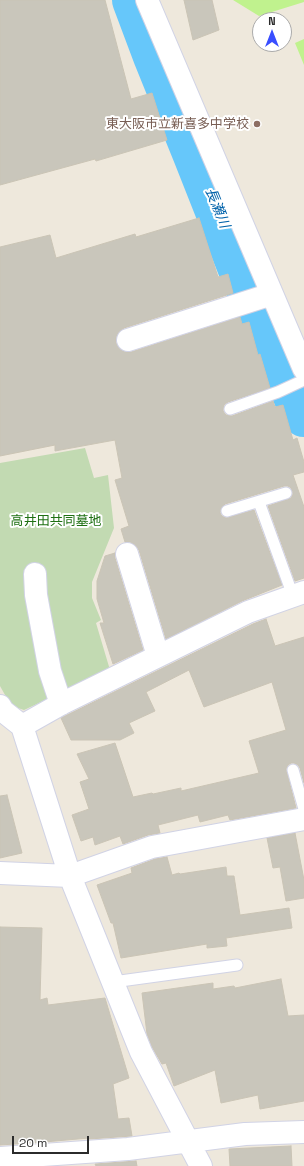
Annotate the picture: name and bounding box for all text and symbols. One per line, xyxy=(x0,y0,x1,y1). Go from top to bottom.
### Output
north arrow xyxy=(252,12,292,52)
text: N xyxy=(268,14,276,28)
place label: 東大阪市立新喜多中学校 xyxy=(106,116,249,132)
marker: 東大阪市立新喜多中学校 xyxy=(252,119,262,129)
water label: 長瀬川 xyxy=(201,185,233,231)
park label: 高井田共同墓地 xyxy=(11,513,101,529)
scale bar xyxy=(14,1128,91,1154)
text: 20 m xyxy=(19,1135,47,1151)

